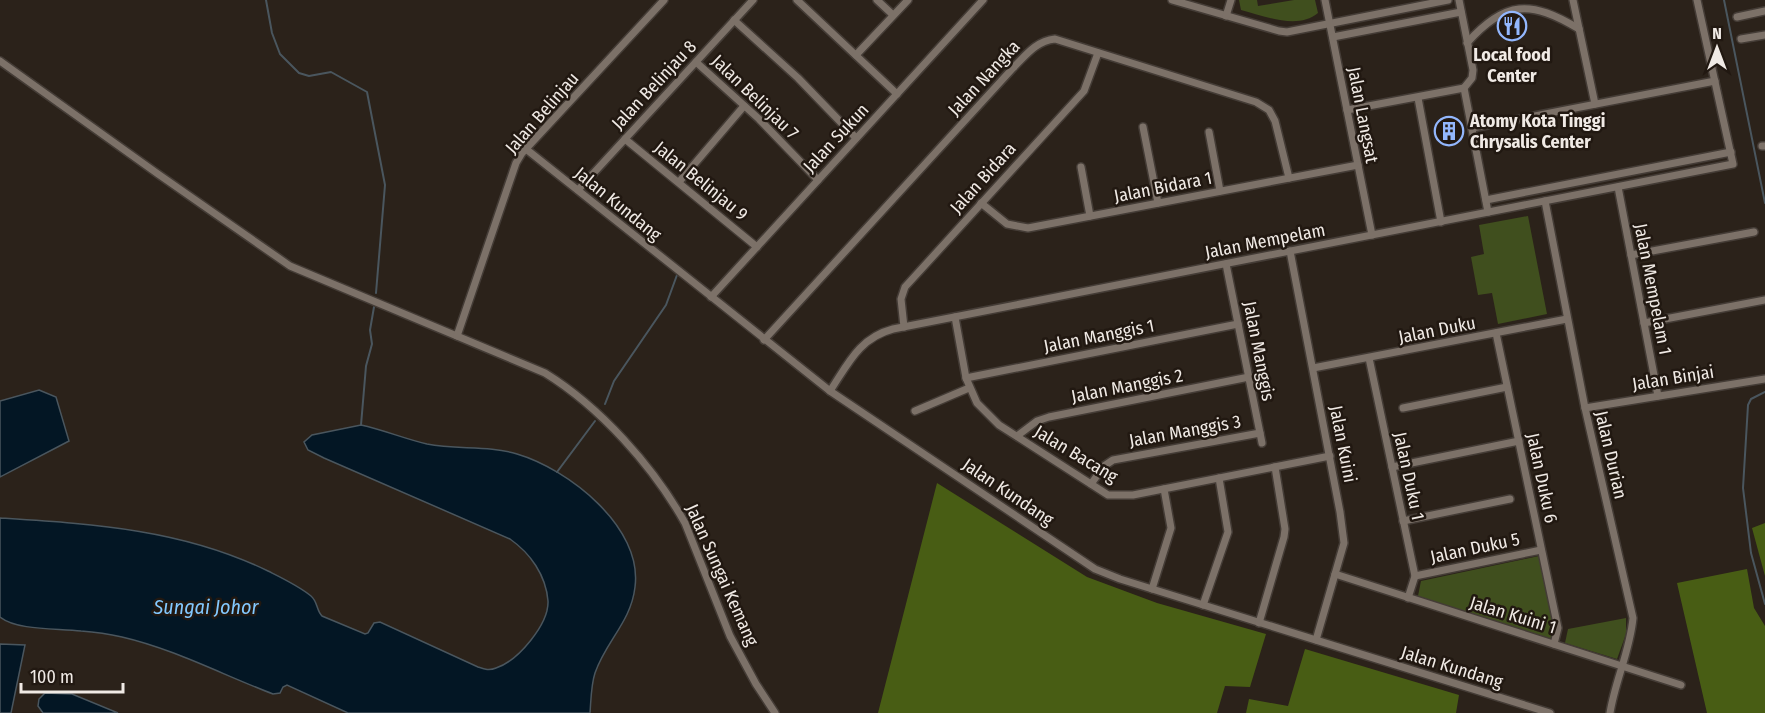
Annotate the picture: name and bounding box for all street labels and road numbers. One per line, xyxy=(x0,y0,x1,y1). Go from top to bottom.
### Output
street label: Jalan Nangka xyxy=(943,35,1025,120)
street label: Jalan Belinjau 8 xyxy=(607,36,701,134)
street label: Jalan Belinjau 7 xyxy=(707,50,803,144)
street label: Jalan Langsat xyxy=(1343,65,1383,165)
street label: Jalan Belinjau xyxy=(501,68,583,158)
street label: Jalan Sukun xyxy=(799,99,873,177)
street label: Jalan Belinjau 9 xyxy=(650,137,752,225)
street label: Jalan Bidara xyxy=(945,138,1021,218)
street label: Jalan Kundang xyxy=(570,162,666,246)
street label: Jalan Bidara 1 xyxy=(1112,167,1214,207)
street label: Jalan Mempelam xyxy=(1203,219,1327,263)
street label: Jalan Mempelam 1 xyxy=(1629,221,1677,357)
street label: Jalan Manggis xyxy=(1239,299,1279,403)
street label: Jalan Duku xyxy=(1396,312,1478,348)
street label: Jalan Manggis 1 xyxy=(1042,314,1156,358)
street label: Jalan Binjai xyxy=(1631,361,1715,395)
street label: Jalan Manggis 2 xyxy=(1069,364,1185,408)
street label: Jalan Kuini xyxy=(1325,404,1361,484)
street label: Jalan Durian xyxy=(1590,409,1632,501)
street label: Jalan Manggis 3 xyxy=(1127,410,1243,452)
street label: Jalan Bacang xyxy=(1030,420,1122,488)
street label: Jalan Duku 1 xyxy=(1389,430,1429,522)
street label: Jalan Duku 6 xyxy=(1522,431,1562,525)
street label: Jalan Kundang xyxy=(958,453,1058,531)
street label: Jalan Sungai Kemang xyxy=(681,501,763,650)
street label: Jalan Duku 5 xyxy=(1428,528,1522,568)
street label: Jalan Kuini 1 xyxy=(1467,591,1559,639)
street label: Jalan Kundang xyxy=(1398,641,1506,693)

